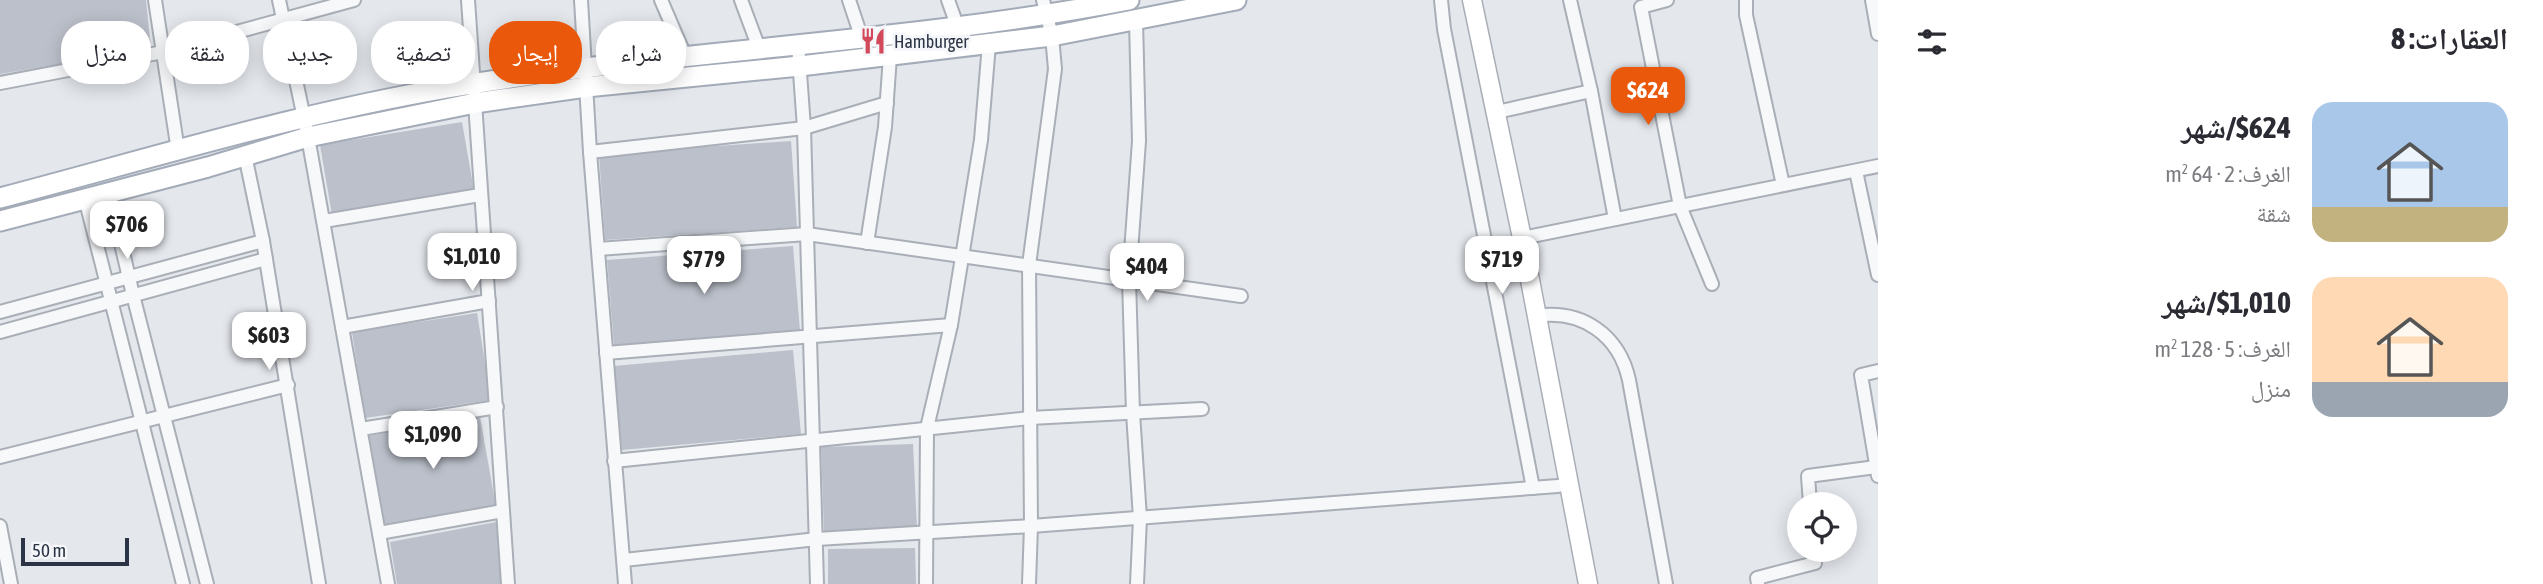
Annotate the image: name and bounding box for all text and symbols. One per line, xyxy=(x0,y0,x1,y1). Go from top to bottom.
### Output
chip: منزل xyxy=(61,21,151,84)
chip: شقة xyxy=(165,21,249,84)
chip: جديد xyxy=(263,21,357,84)
chip: تصفية xyxy=(371,21,475,84)
chip: إيجار xyxy=(489,21,582,84)
chip: شراء xyxy=(596,21,686,84)
text: العقارات: 8 xyxy=(2391,21,2508,55)
icon: filters xyxy=(1913,23,1951,61)
restaurant icon: Hamburger xyxy=(858,26,888,56)
place label: Hamburger xyxy=(894,31,969,52)
pin: $624 xyxy=(1607,68,1689,127)
text: $624 xyxy=(1627,77,1669,103)
text: $624/شهر xyxy=(2181,110,2291,144)
icon: home xyxy=(2368,130,2452,214)
text: الغرف: 2 · 64 m² xyxy=(2165,161,2291,187)
text: شقة xyxy=(2257,201,2291,227)
pin: $706 xyxy=(86,202,168,261)
text: $706 xyxy=(106,211,148,237)
pin: $1,010 xyxy=(415,233,529,293)
pin: $779 xyxy=(663,236,745,296)
pin: $719 xyxy=(1461,236,1543,296)
text: $1,010 xyxy=(444,243,501,269)
pin: $404 xyxy=(1106,244,1188,303)
text: $779 xyxy=(683,246,725,272)
text: $719 xyxy=(1481,246,1523,272)
text: $404 xyxy=(1126,253,1168,279)
text: $1,010/شهر xyxy=(2162,285,2291,319)
icon: home xyxy=(2368,305,2452,389)
pin: $603 xyxy=(228,312,310,372)
text: $603 xyxy=(248,322,290,348)
text: الغرف: 5 · 128 m² xyxy=(2154,336,2291,362)
text: منزل xyxy=(2251,376,2291,402)
pin: $1,090 xyxy=(376,412,490,471)
text: $1,090 xyxy=(405,421,462,447)
map controls xyxy=(1787,492,1857,562)
button: locate xyxy=(1787,492,1857,562)
scale bar xyxy=(21,535,130,567)
text: 50 m xyxy=(32,539,66,561)

